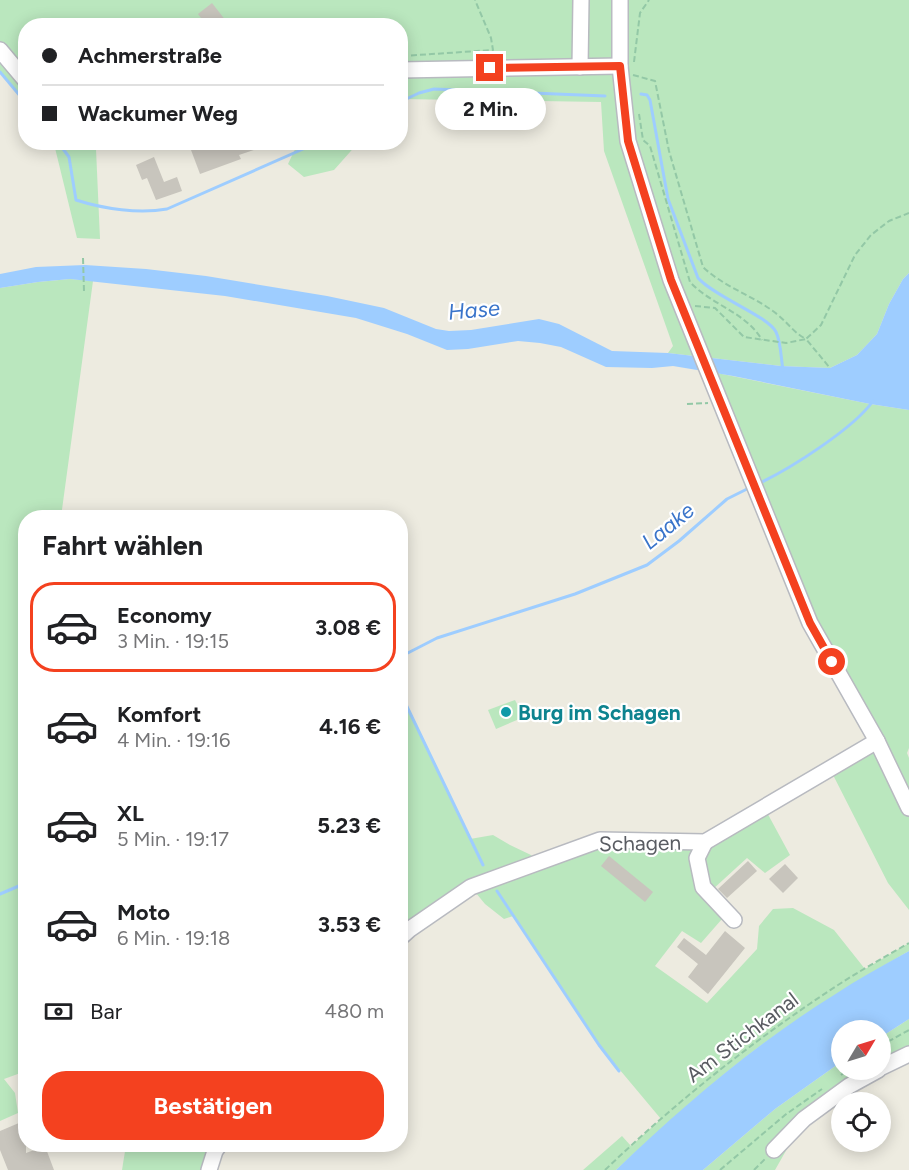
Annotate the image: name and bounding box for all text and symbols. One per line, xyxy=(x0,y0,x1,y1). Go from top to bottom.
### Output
text: Achmerstraße xyxy=(78,42,222,69)
route end xyxy=(476,54,503,81)
callout: 2 Min. xyxy=(434,89,546,131)
text: 2 Min. xyxy=(463,97,518,121)
text: Wackumer Weg xyxy=(78,100,238,127)
water label: Hase xyxy=(447,294,501,326)
water label: Laake xyxy=(636,497,700,555)
text: Fahrt wählen xyxy=(42,529,203,562)
icon: car xyxy=(45,600,99,654)
text: Economy xyxy=(117,602,212,629)
text: 3.08 € xyxy=(315,614,381,641)
text: 3 Min. · 19:15 xyxy=(117,629,229,653)
route start xyxy=(818,648,845,675)
icon: car xyxy=(45,699,99,753)
place label: Burg im Schagen xyxy=(518,700,681,725)
text: Komfort xyxy=(117,701,201,728)
marker: Burg im Schagen xyxy=(499,705,513,719)
text: 4.16 € xyxy=(319,713,381,740)
text: 4 Min. · 19:16 xyxy=(117,728,230,752)
icon: car xyxy=(45,798,99,852)
text: XL xyxy=(117,800,144,827)
text: 5.23 € xyxy=(317,812,381,839)
text: 5 Min. · 19:17 xyxy=(117,827,229,851)
street label: Schagen xyxy=(599,830,681,856)
icon: car xyxy=(45,897,99,951)
text: Moto xyxy=(117,899,170,926)
text: 3.53 € xyxy=(318,911,381,938)
text: 6 Min. · 19:18 xyxy=(117,926,230,950)
street label: Am Stichkanal xyxy=(681,987,803,1087)
icon: cash xyxy=(42,995,75,1028)
text: Bar xyxy=(90,998,122,1025)
text: 480 m xyxy=(325,999,384,1023)
north arrow xyxy=(831,1020,891,1080)
map controls xyxy=(831,1020,891,1152)
button: Bestätigen xyxy=(42,1071,384,1140)
button: locate xyxy=(831,1092,891,1152)

